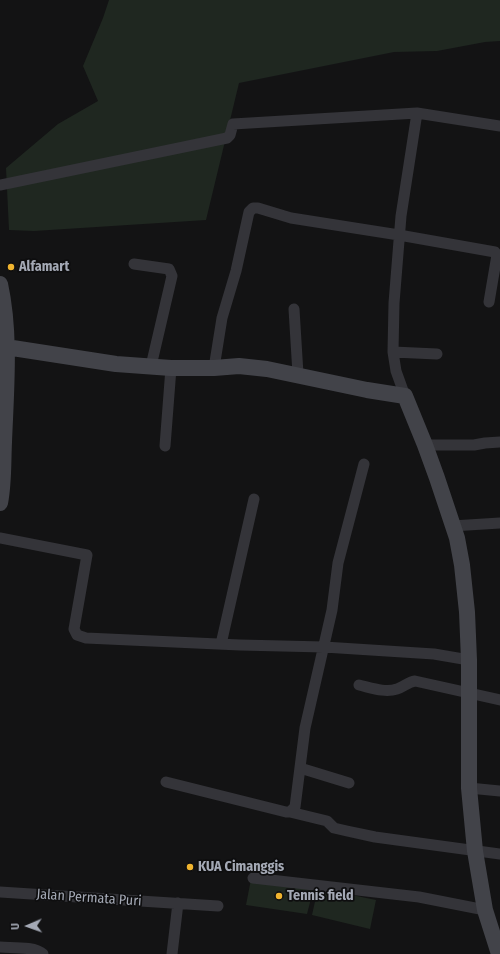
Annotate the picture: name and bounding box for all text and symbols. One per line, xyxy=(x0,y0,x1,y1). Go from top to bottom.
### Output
place label: Alfamart xyxy=(19,259,69,275)
marker: Alfamart xyxy=(6,262,16,272)
place label: KUA Cimanggis xyxy=(198,859,284,875)
marker: KUA Cimanggis xyxy=(185,862,195,872)
street label: Jalan Permata Puri xyxy=(36,886,142,910)
place label: Tennis field xyxy=(287,888,354,904)
marker: Tennis field xyxy=(274,891,284,901)
north arrow xyxy=(8,906,48,946)
text: U xyxy=(9,923,22,930)

